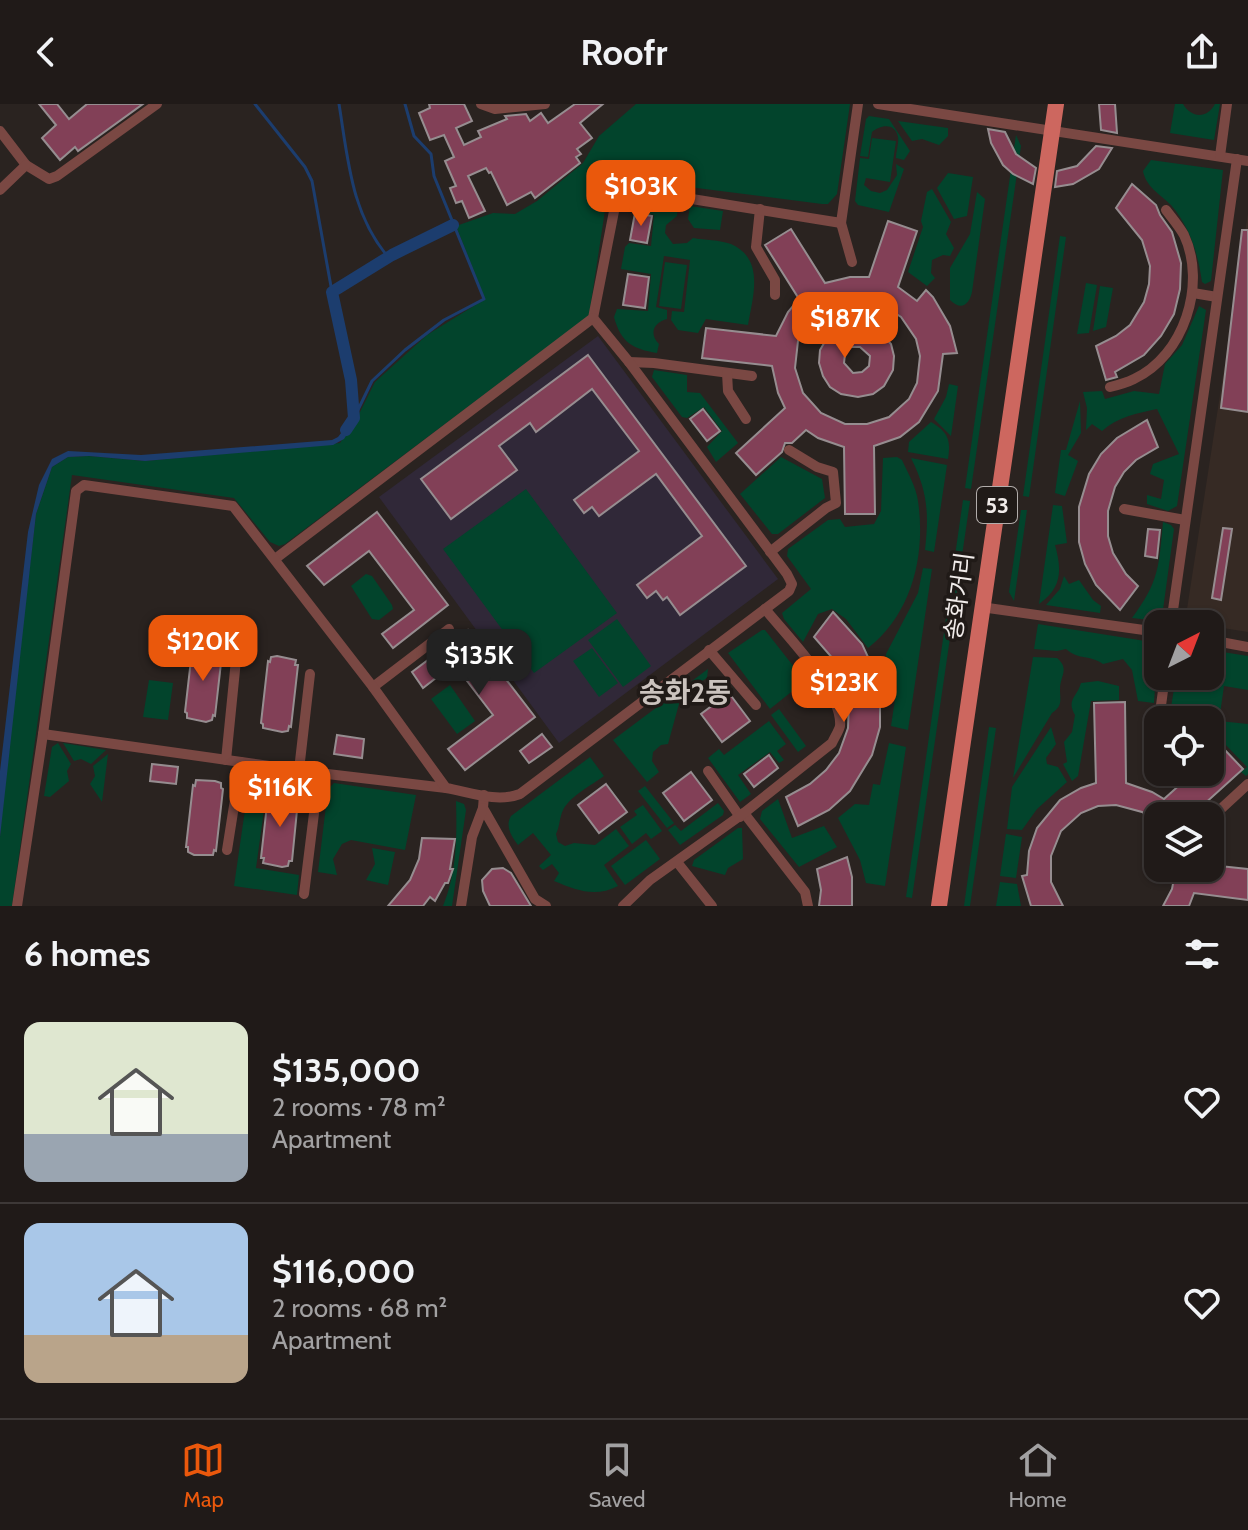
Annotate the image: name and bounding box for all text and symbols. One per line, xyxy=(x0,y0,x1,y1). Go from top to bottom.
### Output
icon: back xyxy=(24,30,68,74)
text: Roofr xyxy=(581,30,667,74)
icon: share xyxy=(1180,30,1224,74)
pin: $103K xyxy=(585,160,697,228)
text: $103K xyxy=(604,170,678,202)
pin: $187K xyxy=(789,292,901,360)
text: $187K xyxy=(810,302,880,334)
road number: 53 xyxy=(977,487,1017,523)
street label: 송화거리 xyxy=(938,550,979,642)
north arrow xyxy=(1144,610,1224,690)
map controls xyxy=(1144,610,1224,882)
pin: $120K xyxy=(147,615,259,683)
text: $120K xyxy=(166,625,240,657)
pin: $135K xyxy=(423,629,535,697)
text: $135K xyxy=(445,639,513,671)
pin: $123K xyxy=(788,656,900,724)
text: $123K xyxy=(810,666,878,698)
district label: 송화2동 xyxy=(639,675,731,709)
button: locate xyxy=(1144,706,1224,786)
pin: $116K xyxy=(224,761,336,829)
text: $116K xyxy=(247,771,313,803)
button: layers xyxy=(1144,802,1224,882)
icon: filters xyxy=(1180,932,1224,976)
text: 6 homes xyxy=(24,933,150,975)
text: $135,000 xyxy=(272,1049,420,1091)
icon: home xyxy=(88,1054,184,1150)
icon: heart xyxy=(1180,1080,1224,1124)
text: 2 rooms · 78 m² xyxy=(272,1091,446,1123)
text: Apartment xyxy=(272,1123,391,1155)
text: $116,000 xyxy=(272,1250,416,1292)
icon: home xyxy=(88,1255,184,1351)
icon: heart xyxy=(1180,1281,1224,1325)
text: 2 rooms · 68 m² xyxy=(272,1292,447,1324)
text: Apartment xyxy=(272,1324,391,1356)
tab: Map xyxy=(181,1438,225,1513)
tab: Saved xyxy=(588,1438,646,1513)
tab: Home xyxy=(1009,1438,1066,1513)

